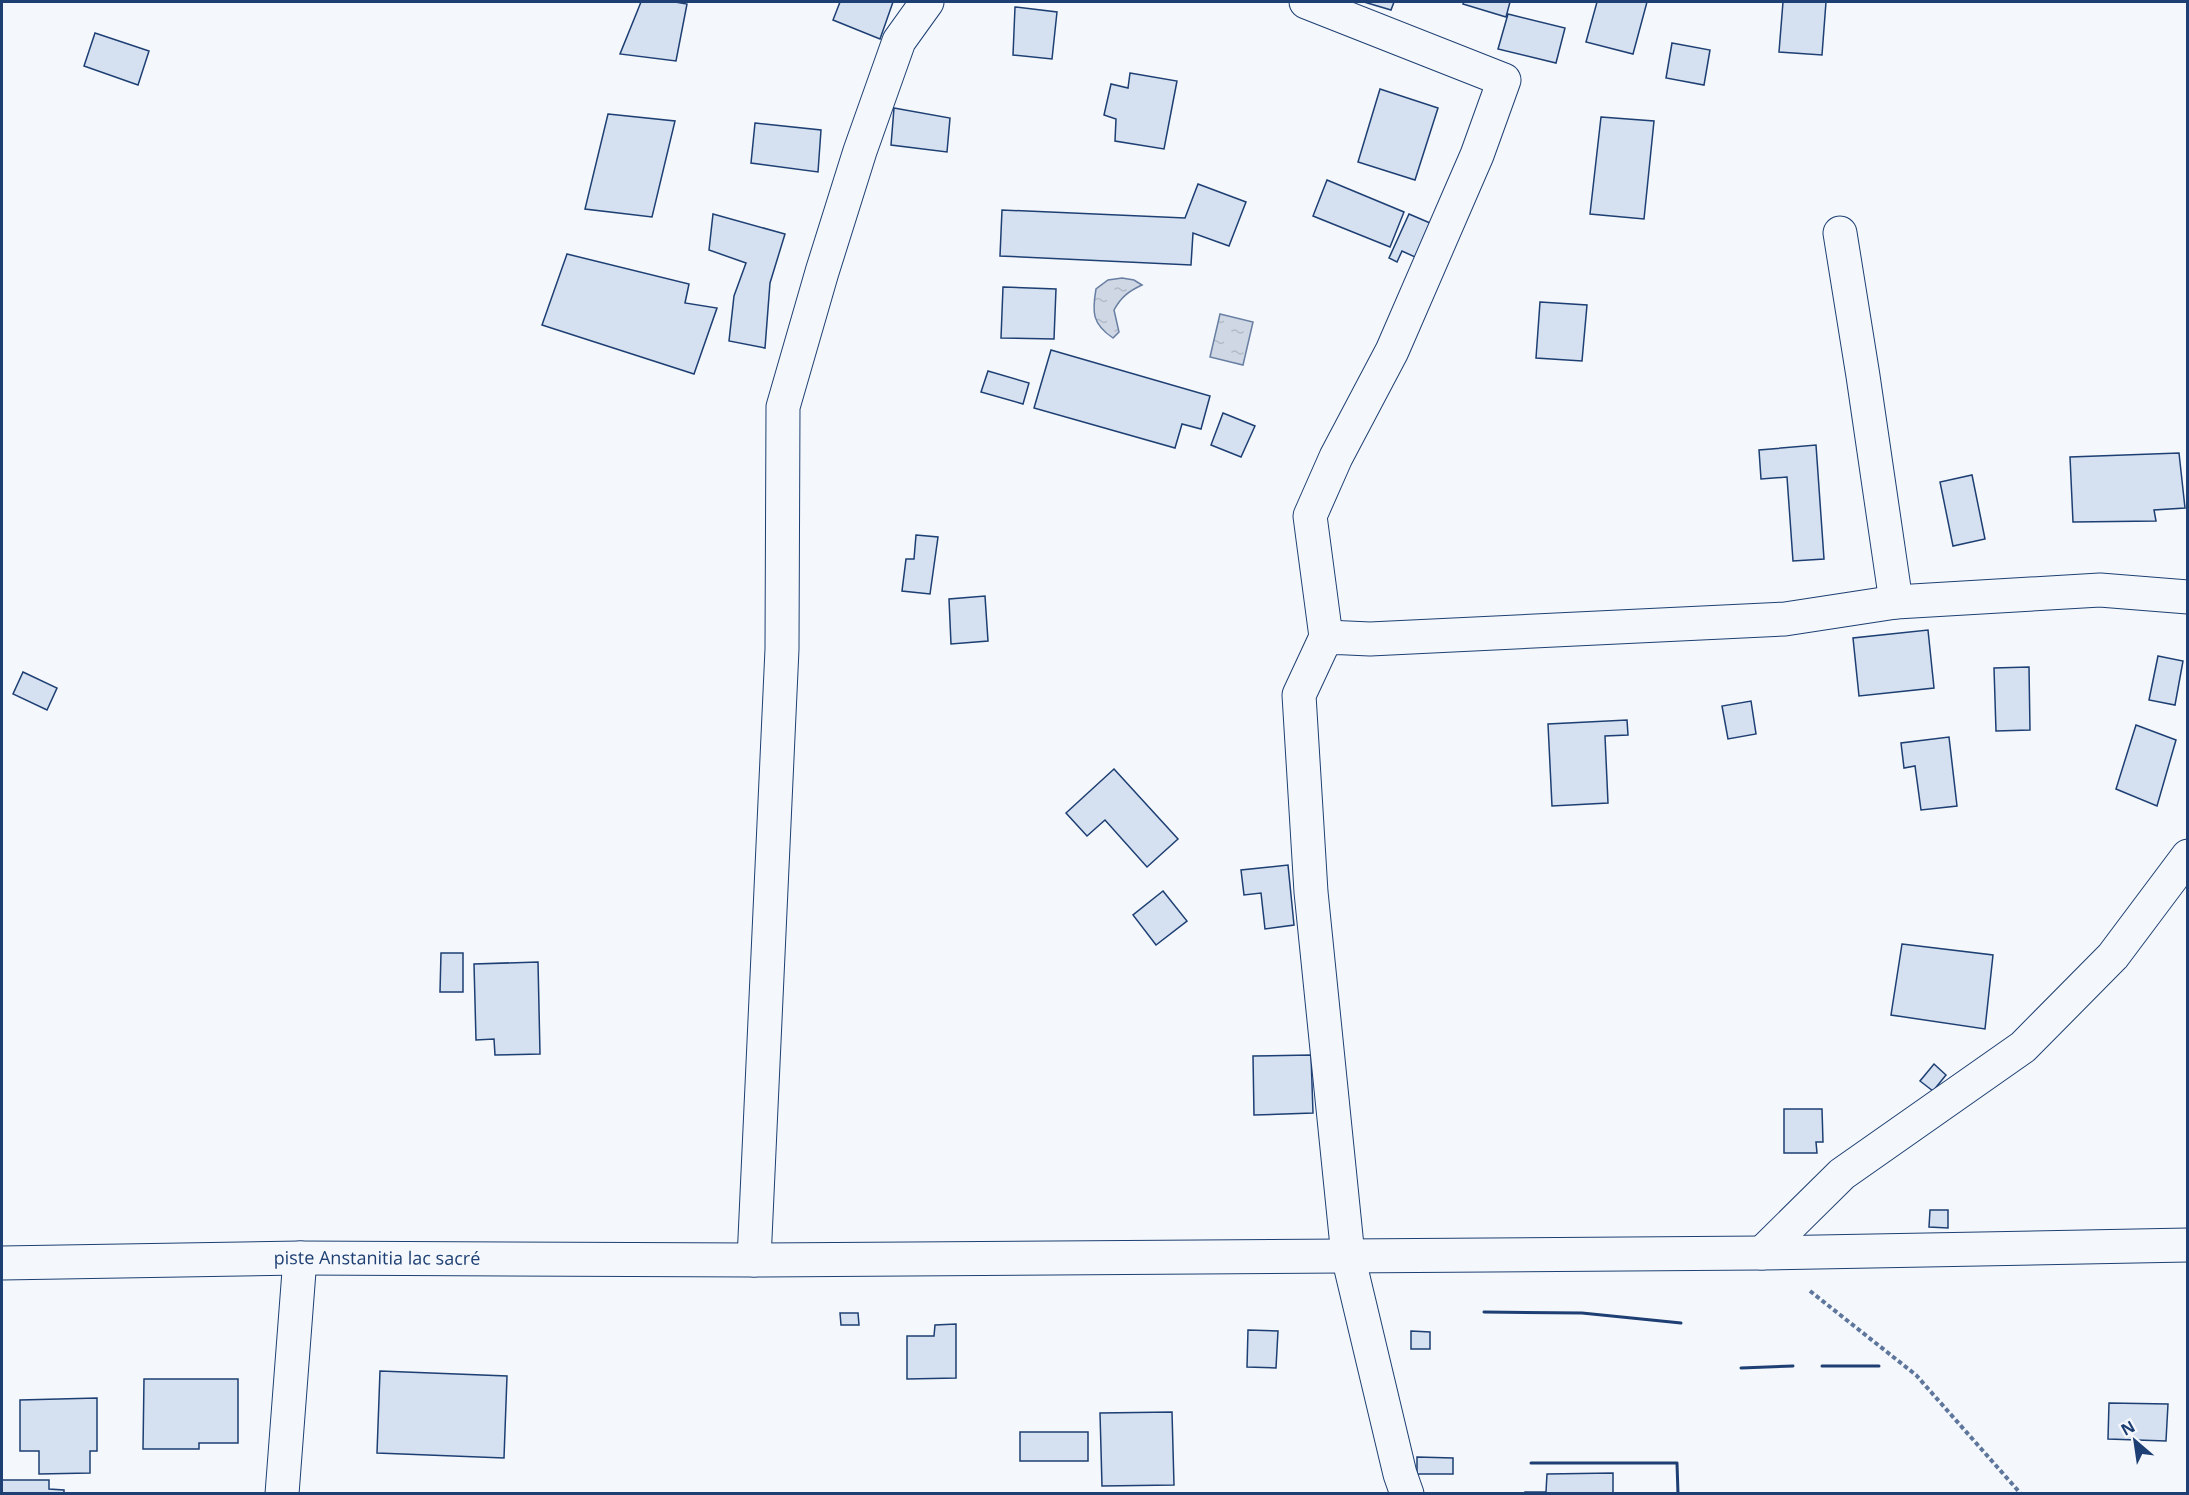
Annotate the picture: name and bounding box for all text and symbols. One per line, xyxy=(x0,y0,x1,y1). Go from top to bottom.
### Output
street label: piste Anstanitia lac sacré xyxy=(273,1245,480,1270)
north arrow xyxy=(2105,1411,2165,1471)
text: N xyxy=(2117,1415,2139,1441)

